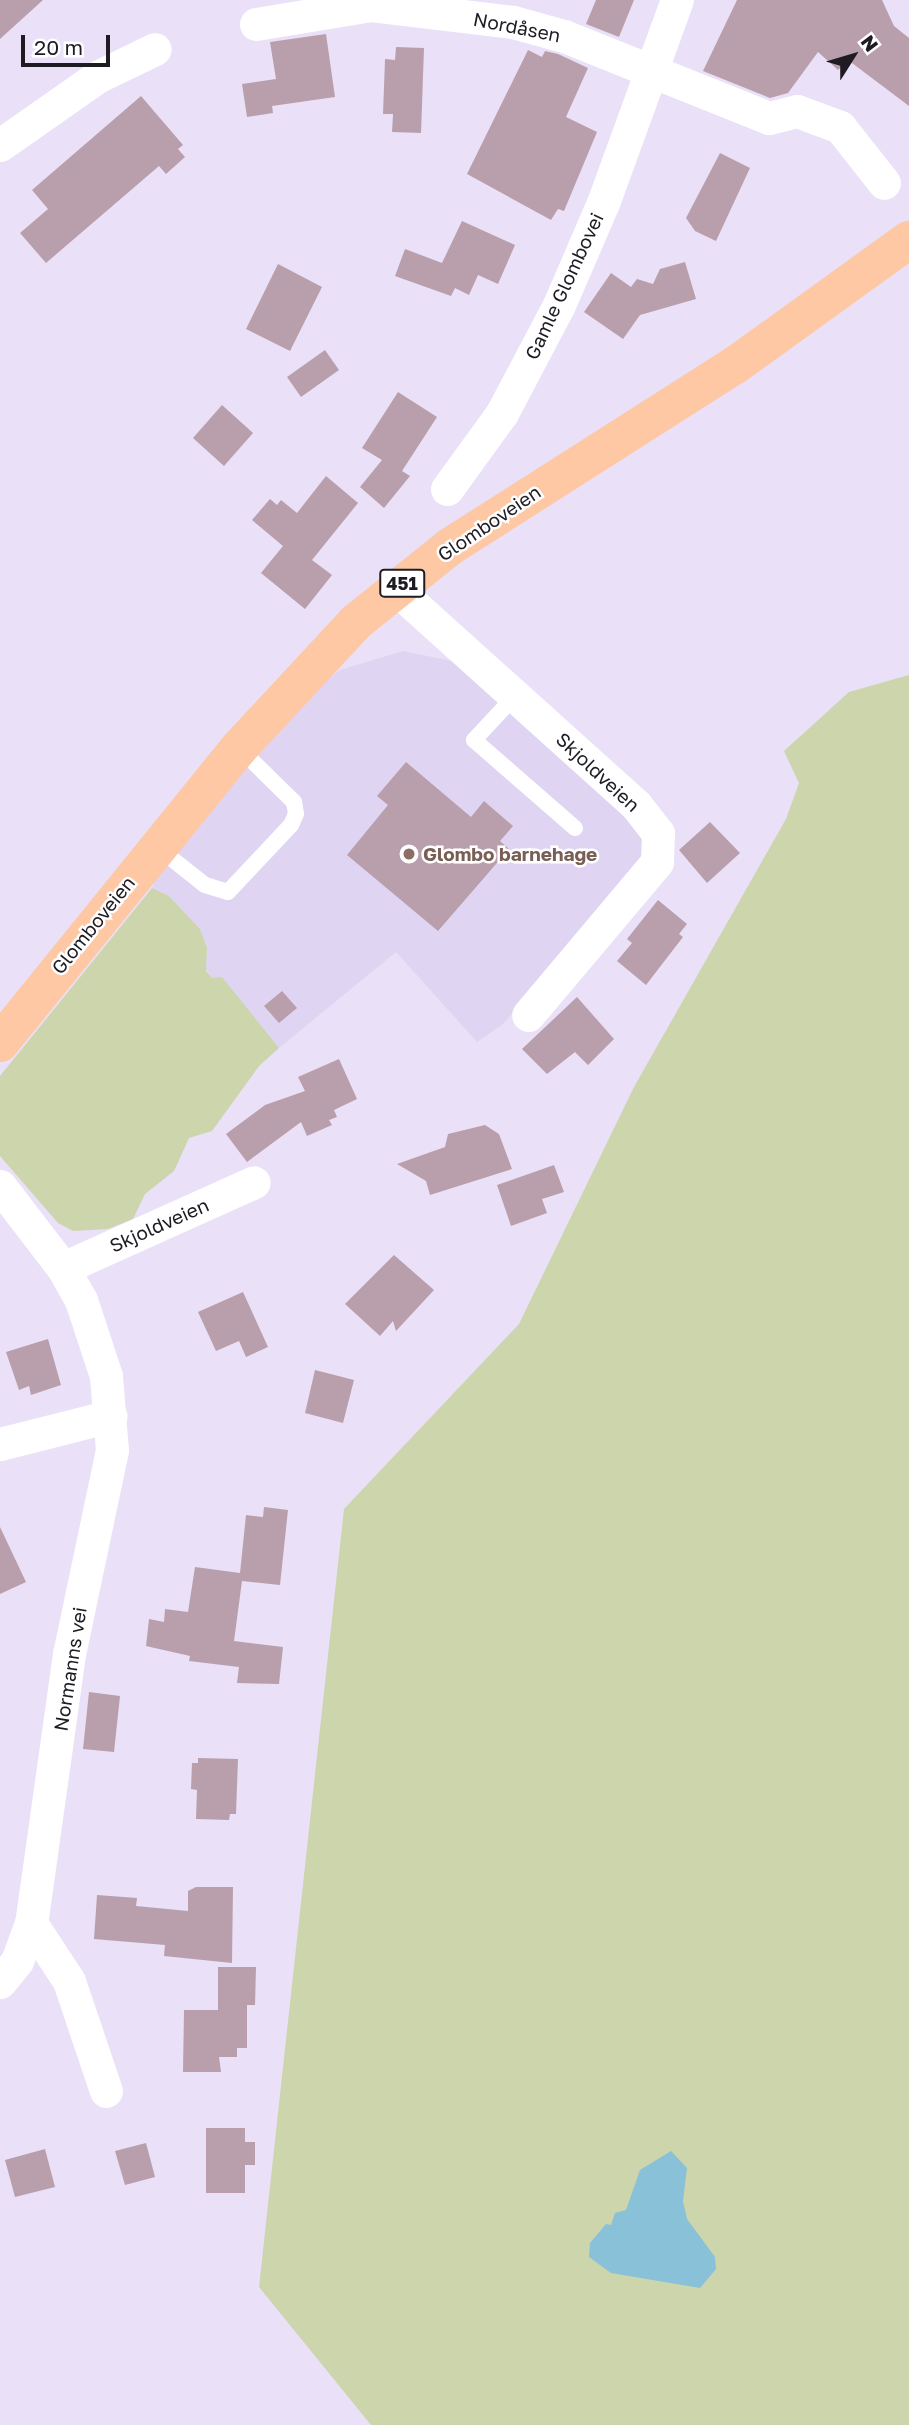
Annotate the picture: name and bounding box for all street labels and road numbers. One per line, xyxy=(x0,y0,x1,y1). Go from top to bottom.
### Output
street label: Nordåsen xyxy=(472,7,562,47)
street label: Gamle Glombovei xyxy=(520,209,608,363)
street label: Glomboveien xyxy=(433,480,545,566)
road number: 451 xyxy=(379,568,425,598)
street label: Skjoldveien xyxy=(551,728,645,816)
street label: Glomboveien xyxy=(47,871,139,979)
street label: Skjoldveien xyxy=(106,1193,212,1257)
street label: Normanns vei xyxy=(49,1605,91,1733)

